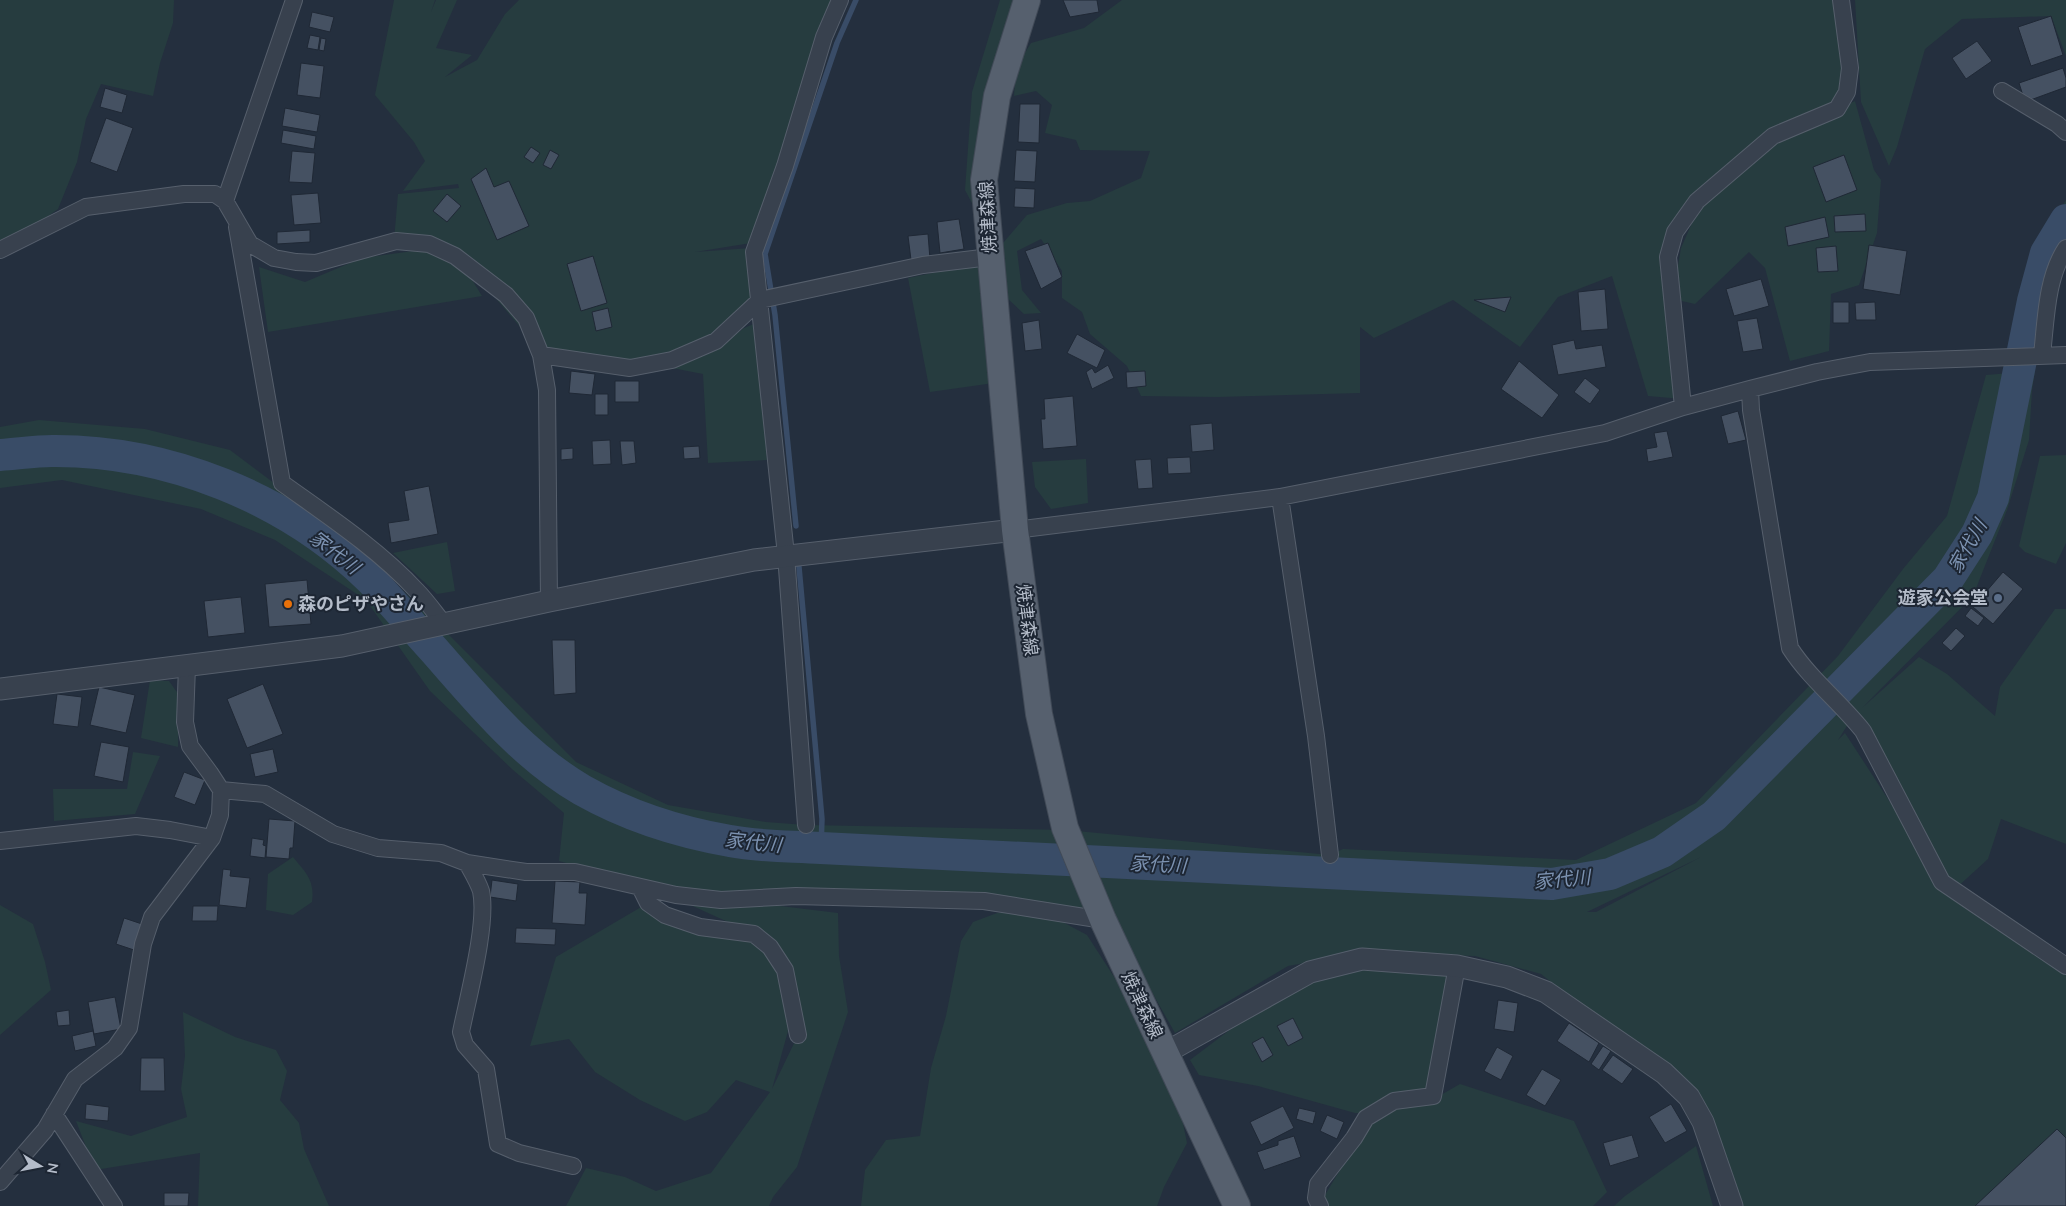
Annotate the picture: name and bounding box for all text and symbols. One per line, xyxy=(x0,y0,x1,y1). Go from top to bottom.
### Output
street label: 焼津森線 xyxy=(974,180,1002,254)
water label: 家代川 xyxy=(1942,514,1994,578)
water label: 家代川 xyxy=(304,525,366,582)
street label: 焼津森線 xyxy=(1011,583,1043,657)
place label: 遊家公会堂 xyxy=(1898,586,1988,610)
place label: 森のピザやさん xyxy=(298,592,424,616)
marker: 遊家公会堂 xyxy=(1992,592,2004,604)
marker: 森のピザやさん xyxy=(282,598,294,610)
water label: 家代川 xyxy=(723,827,785,859)
water label: 家代川 xyxy=(1129,851,1189,880)
water label: 家代川 xyxy=(1533,864,1594,895)
street label: 焼津森線 xyxy=(1116,967,1168,1043)
north arrow xyxy=(15,1141,65,1191)
text: N xyxy=(42,1161,63,1175)

